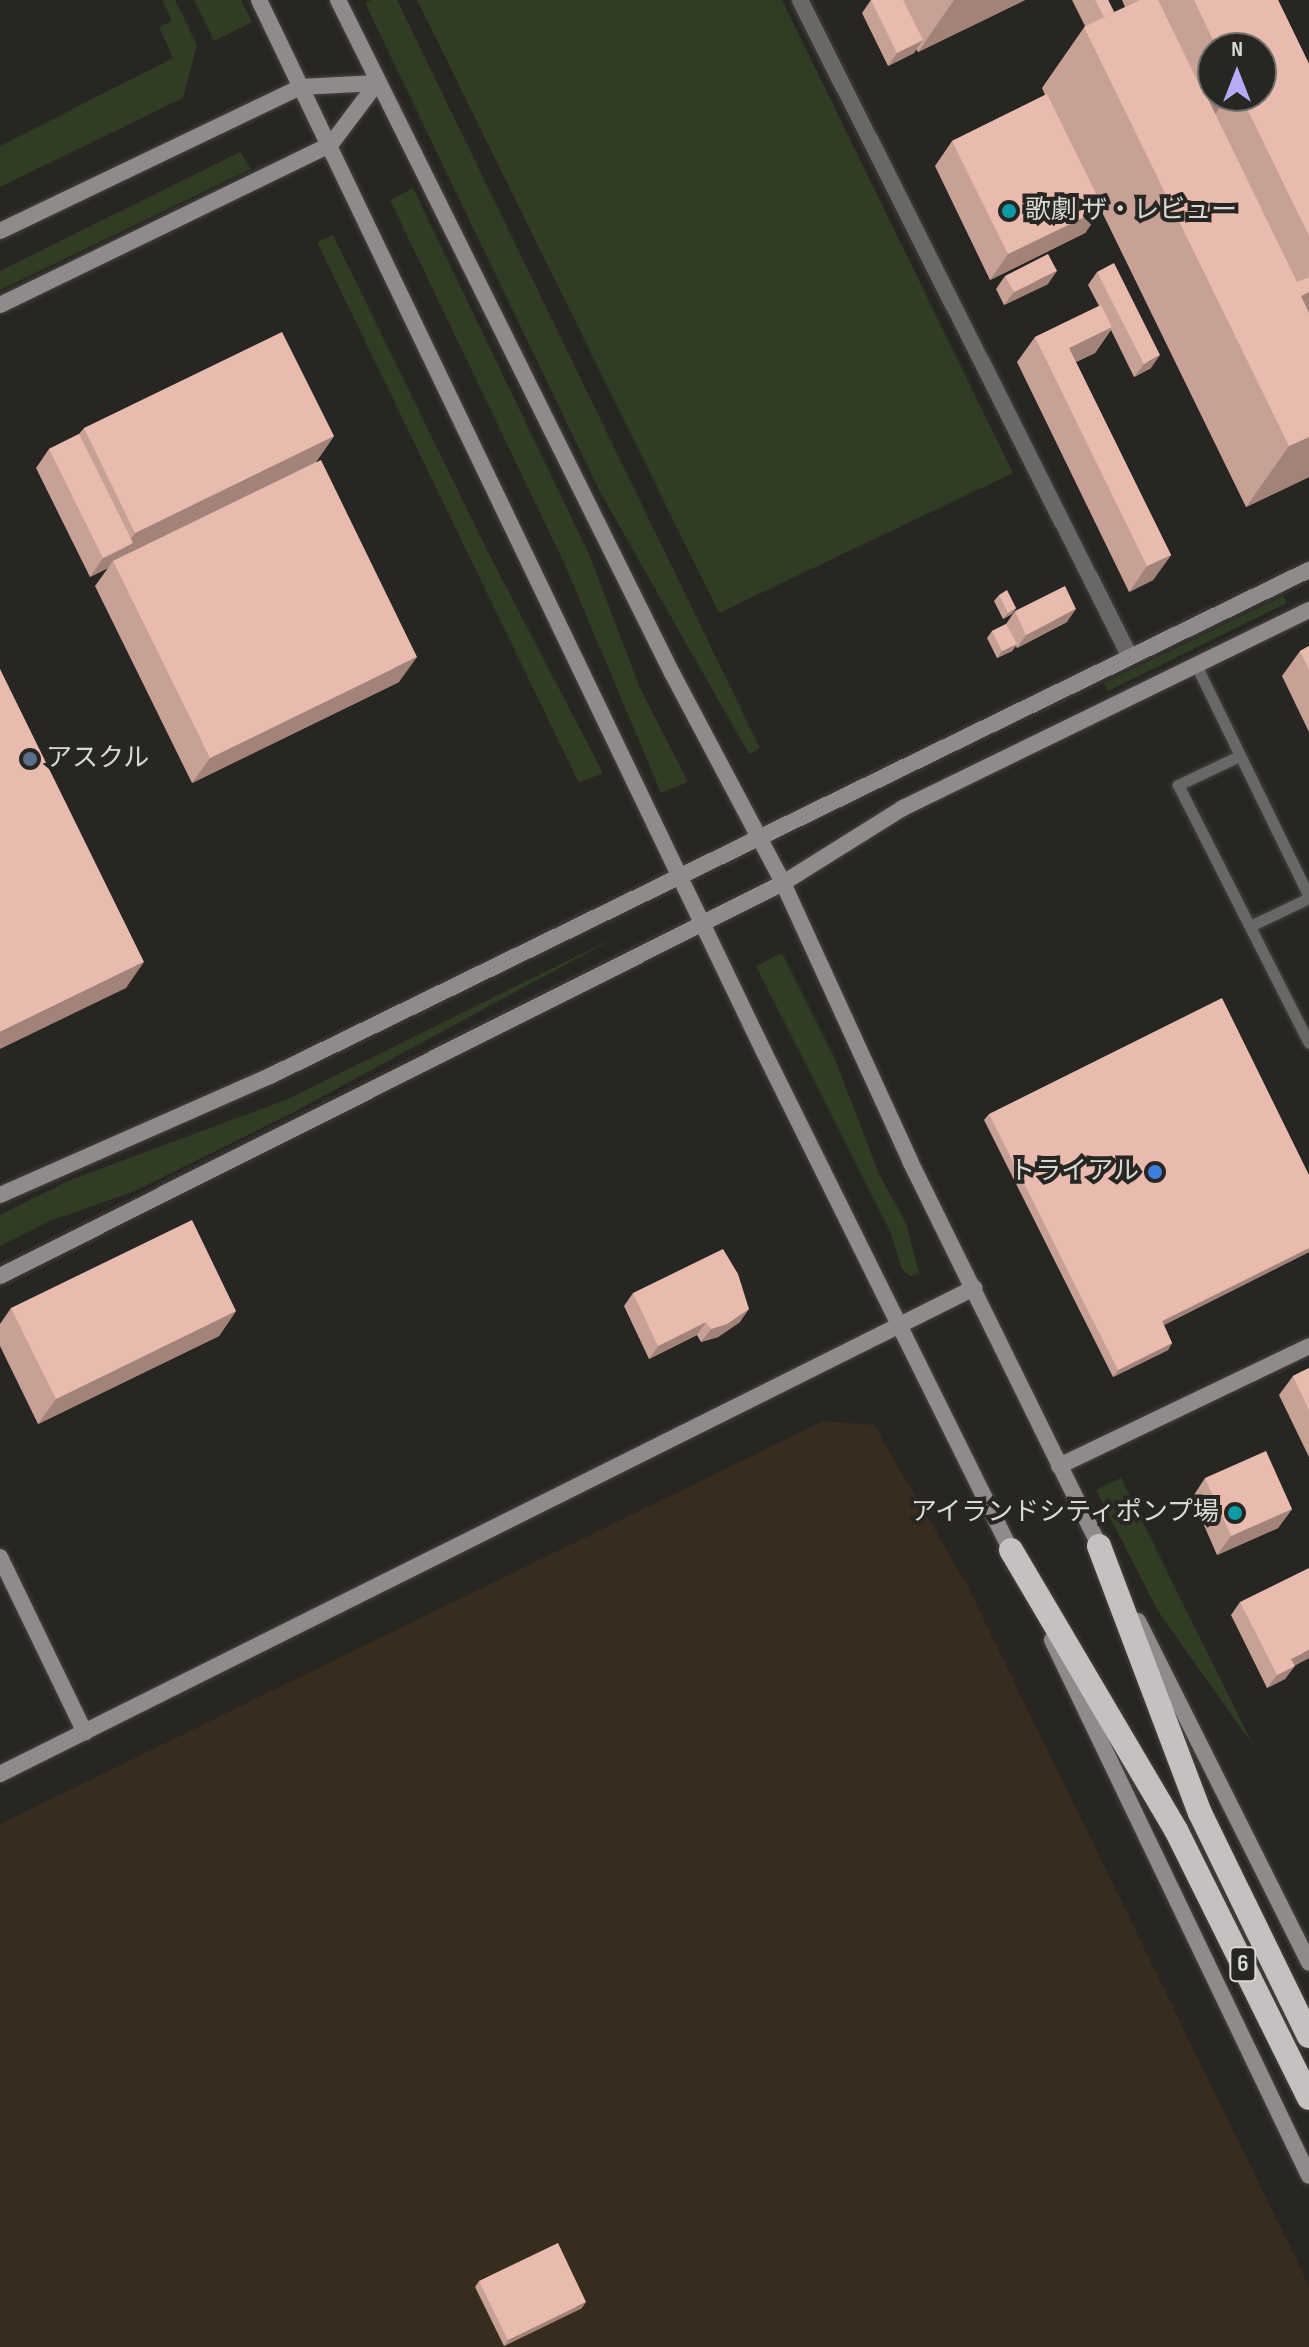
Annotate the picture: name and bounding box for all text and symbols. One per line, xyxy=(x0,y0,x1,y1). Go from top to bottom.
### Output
north arrow xyxy=(1197,32,1277,112)
text: N xyxy=(1231,36,1243,63)
place label: 歌劇 ザ・レビュー xyxy=(1025,195,1237,227)
marker: 歌劇 ザ・レビュー xyxy=(1000,202,1018,220)
place label: アスクル xyxy=(46,743,150,775)
marker: アスクル xyxy=(21,750,39,768)
place label: トライアル xyxy=(1009,1156,1139,1188)
marker: トライアル xyxy=(1146,1163,1164,1181)
place label: アイランドシティポンプ場 xyxy=(907,1497,1219,1529)
marker: アイランドシティポンプ場 xyxy=(1226,1504,1244,1522)
road number: 6 xyxy=(1229,1944,1257,1984)

